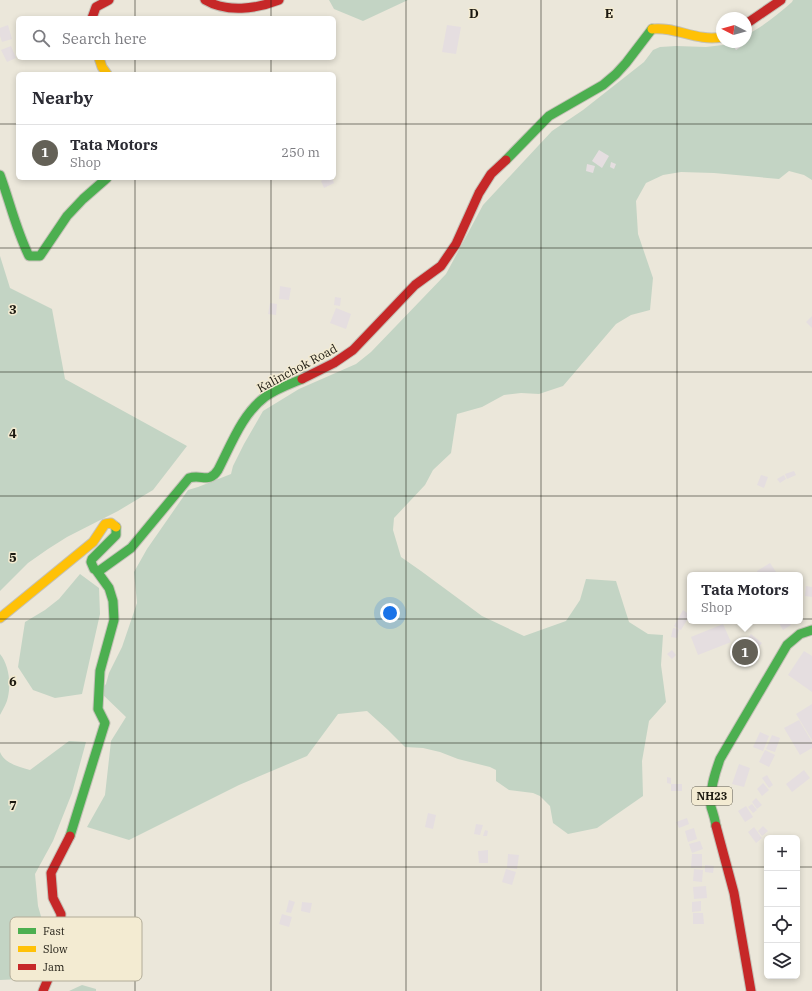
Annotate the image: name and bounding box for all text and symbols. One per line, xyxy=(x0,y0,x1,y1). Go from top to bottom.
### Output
text: D xyxy=(469,5,479,22)
text: E xyxy=(605,5,613,22)
north arrow xyxy=(716,12,752,48)
search box xyxy=(16,16,336,60)
icon: search xyxy=(30,27,52,49)
text: Search here xyxy=(62,29,147,48)
text: Nearby xyxy=(32,87,93,109)
text: Tata Motors xyxy=(70,135,158,154)
text: 1 xyxy=(41,144,49,161)
text: 250 m xyxy=(281,144,320,161)
text: Shop xyxy=(70,154,101,171)
text: 3 xyxy=(9,301,17,318)
street label: Kalinchok Road xyxy=(254,341,340,395)
text: 4 xyxy=(9,425,17,442)
text: 5 xyxy=(9,549,17,566)
popup xyxy=(687,572,803,624)
text: Tata Motors xyxy=(701,580,789,599)
text: Shop xyxy=(701,599,732,616)
your location xyxy=(380,603,400,623)
pin: 1 xyxy=(732,637,758,667)
text: 6 xyxy=(9,673,17,690)
road number: NH23 xyxy=(692,787,732,805)
text: 7 xyxy=(9,797,17,814)
map controls xyxy=(764,835,800,979)
button: + xyxy=(764,835,800,871)
button: − xyxy=(764,871,800,907)
button: locate xyxy=(764,907,800,943)
legend xyxy=(10,917,142,981)
text: Fast xyxy=(43,924,65,938)
text: Slow xyxy=(43,942,68,956)
button: layers xyxy=(764,943,800,979)
text: Jam xyxy=(43,960,65,974)

